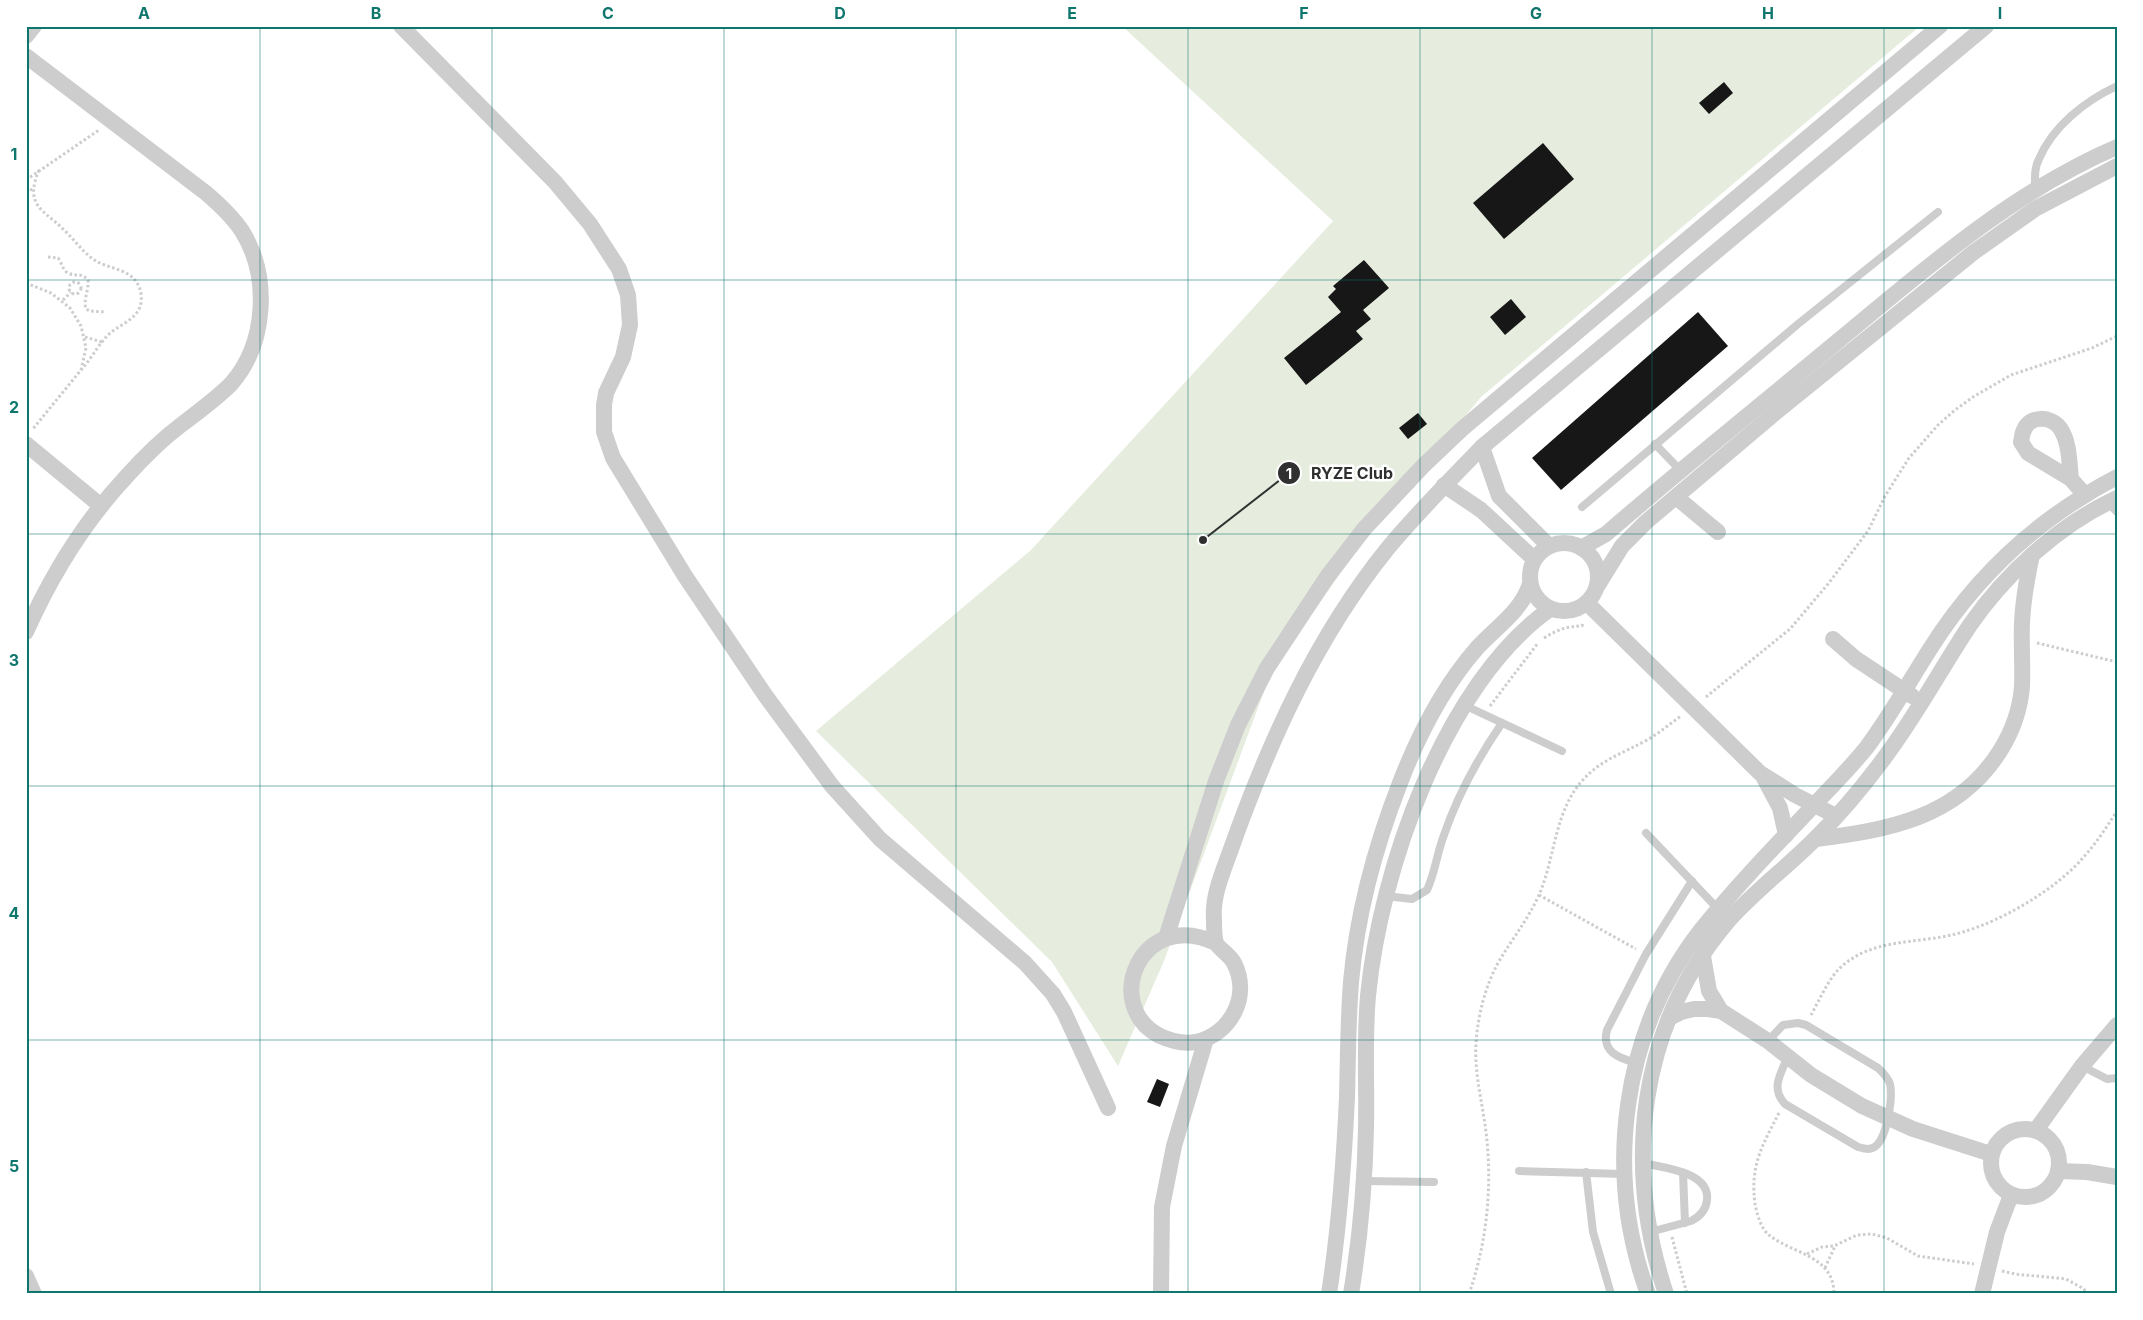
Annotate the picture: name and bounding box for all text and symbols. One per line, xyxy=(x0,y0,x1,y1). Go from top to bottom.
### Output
text: A xyxy=(138,3,150,23)
text: B xyxy=(371,3,381,23)
text: C xyxy=(602,3,614,23)
text: D xyxy=(834,3,846,23)
text: E xyxy=(1067,3,1077,23)
text: F xyxy=(1299,3,1309,23)
text: G xyxy=(1530,3,1542,23)
text: H xyxy=(1762,3,1774,23)
text: I xyxy=(1998,3,2002,23)
text: 1 xyxy=(11,144,17,164)
text: 2 xyxy=(9,397,19,417)
callout: RYZE Club xyxy=(1276,458,1403,489)
text: RYZE Club xyxy=(1311,463,1393,483)
text: 1 xyxy=(1286,464,1292,483)
text: 3 xyxy=(9,650,19,670)
text: 4 xyxy=(9,903,20,923)
text: 5 xyxy=(9,1156,19,1176)

